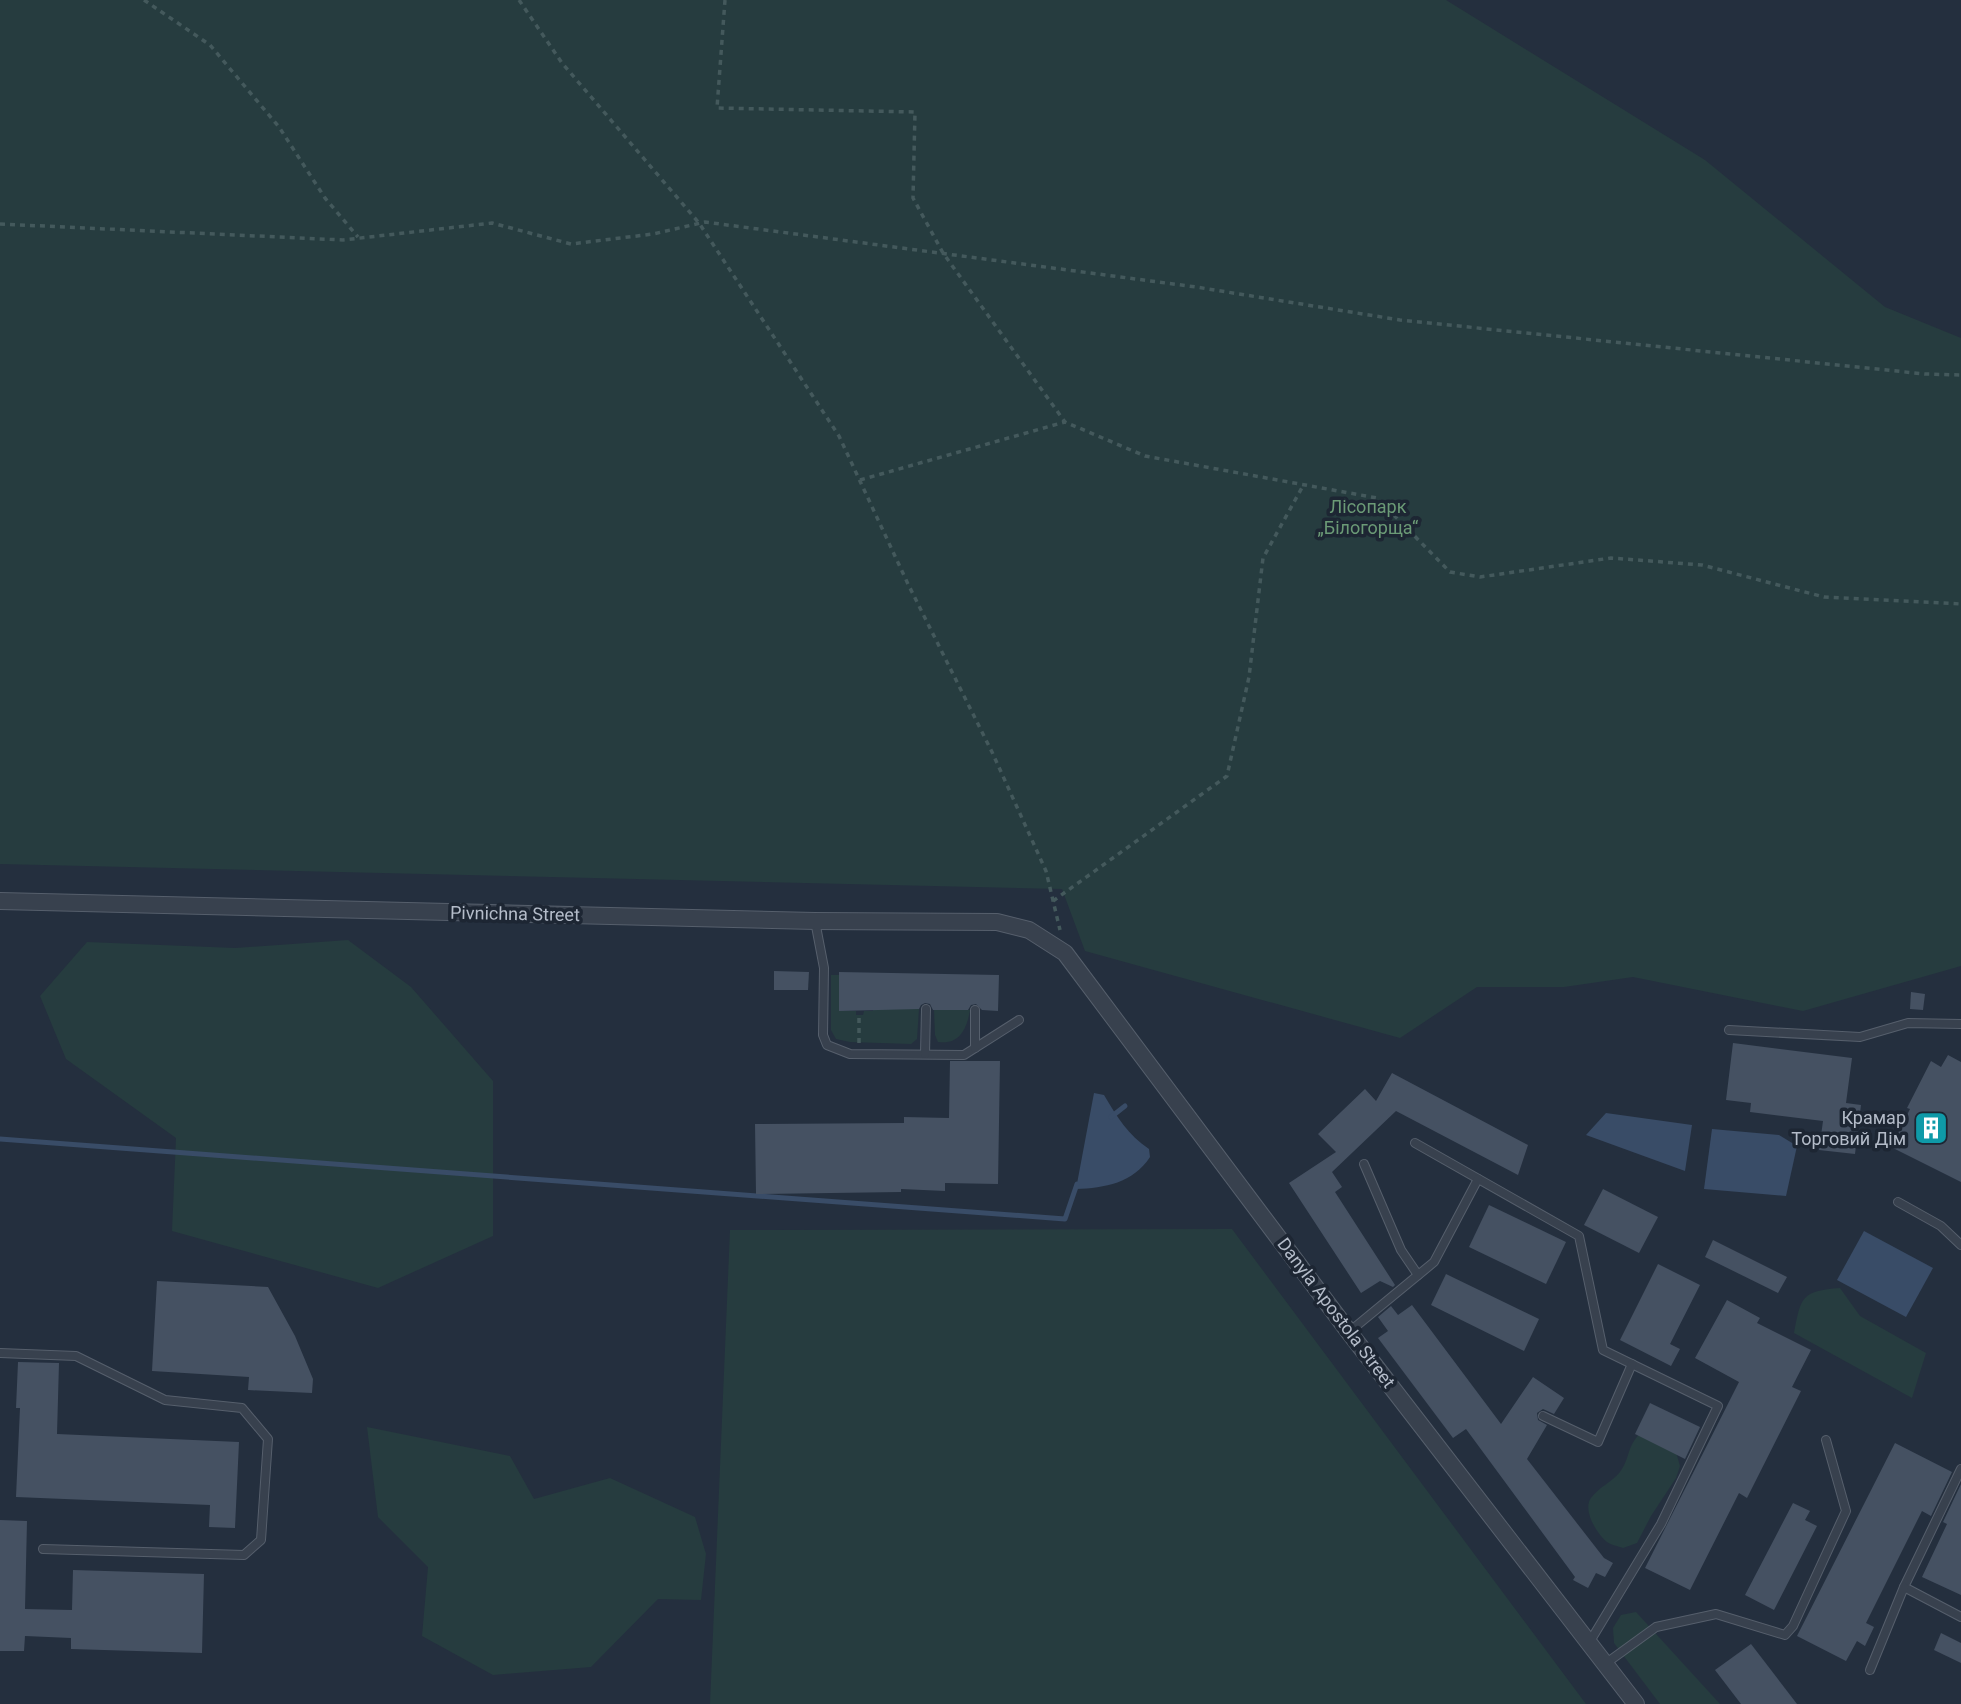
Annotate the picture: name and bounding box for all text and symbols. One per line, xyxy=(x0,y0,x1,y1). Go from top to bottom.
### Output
park label: Лісопарк „Білогорща“ xyxy=(1318,496,1419,538)
street label: Pivnichna Street xyxy=(450,902,580,925)
place label: Крамар Торговий Дім xyxy=(1791,1107,1906,1149)
building icon: Крамар Торговий Дім xyxy=(1912,1109,1950,1147)
street label: Danyla Apostola Street xyxy=(1273,1234,1400,1392)

